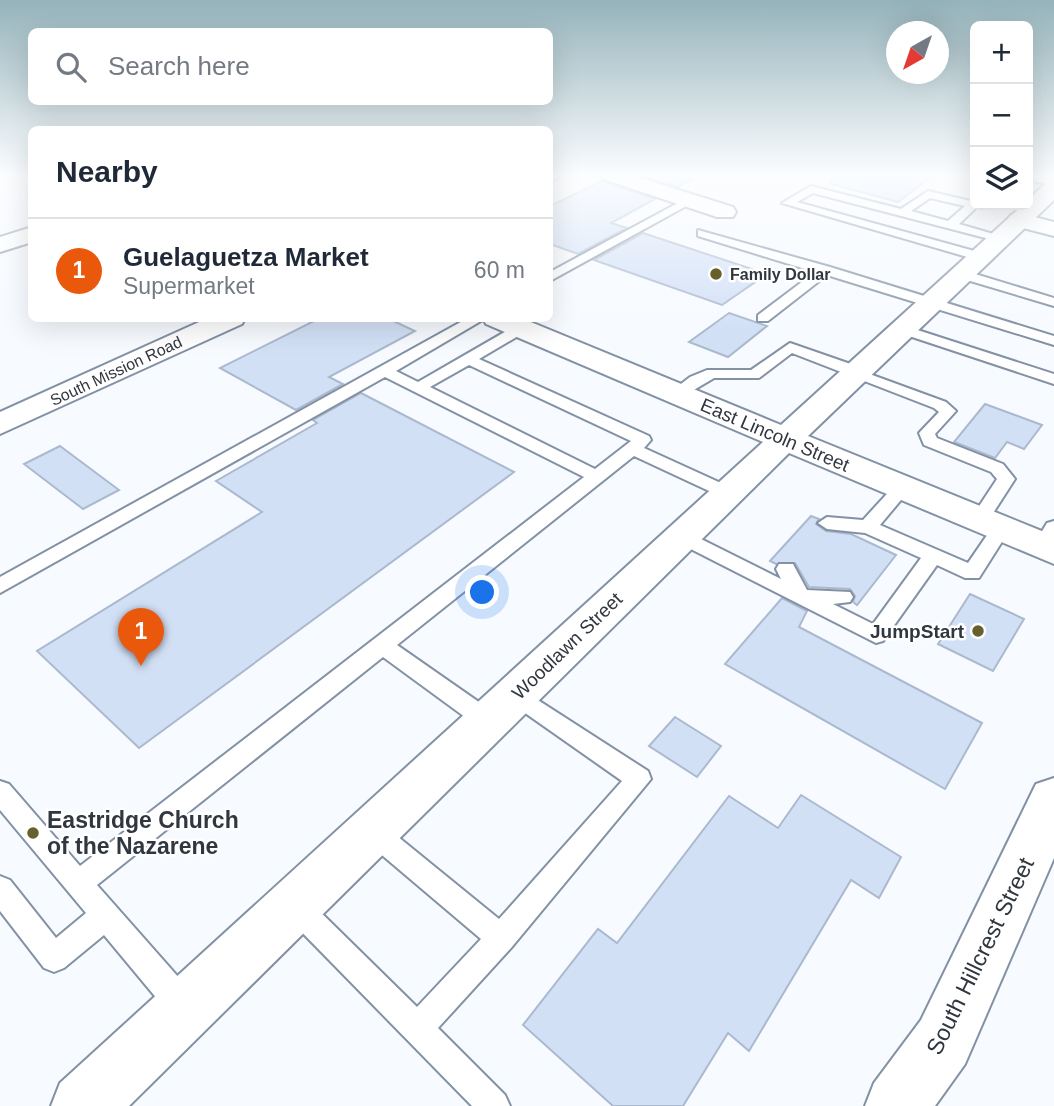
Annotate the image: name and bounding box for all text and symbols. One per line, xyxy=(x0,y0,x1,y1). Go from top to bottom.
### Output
north arrow xyxy=(886,21,949,84)
map controls xyxy=(970,21,1033,210)
button: + xyxy=(970,21,1033,84)
search box xyxy=(28,28,553,105)
icon: search xyxy=(52,48,90,86)
text: Search here xyxy=(108,51,250,81)
button: − xyxy=(970,84,1033,147)
button: layers xyxy=(970,147,1033,210)
text: Nearby xyxy=(56,155,158,188)
text: Guelaguetza Market xyxy=(123,242,369,272)
text: 1 xyxy=(73,257,85,283)
text: 60 m xyxy=(474,257,525,283)
marker: Family Dollar xyxy=(708,266,724,282)
place label: Family Dollar xyxy=(730,266,830,283)
text: Supermarket xyxy=(123,273,255,299)
street label: South Mission Road xyxy=(48,333,184,409)
street label: East Lincoln Street xyxy=(697,394,853,476)
your location xyxy=(465,575,499,609)
street label: Woodlawn Street xyxy=(508,588,627,704)
pin: 1 xyxy=(118,608,164,666)
place label: JumpStart xyxy=(870,621,965,642)
marker: JumpStart xyxy=(970,623,986,639)
place label: Eastridge Church of the Nazarene xyxy=(47,807,239,859)
marker: Eastridge Church of the Nazarene xyxy=(25,825,41,841)
street label: South Hillcrest Street xyxy=(921,853,1039,1059)

